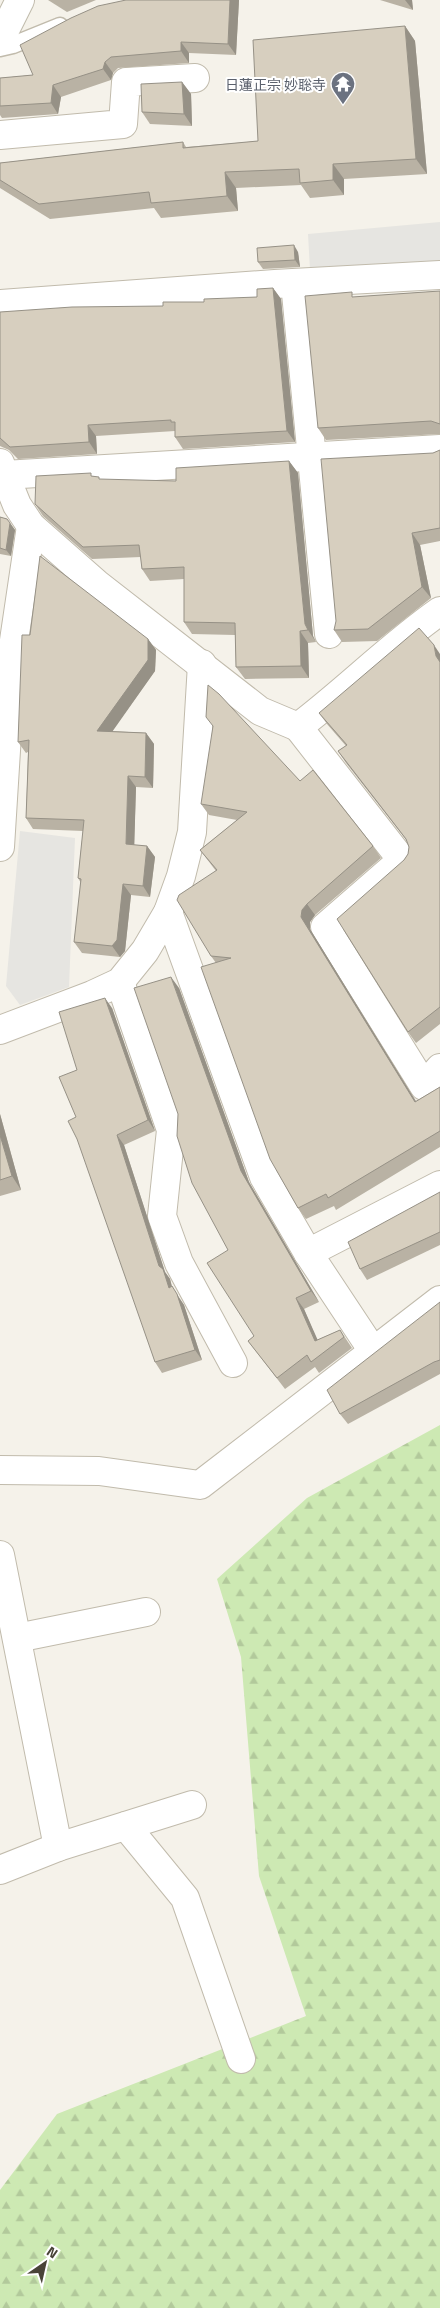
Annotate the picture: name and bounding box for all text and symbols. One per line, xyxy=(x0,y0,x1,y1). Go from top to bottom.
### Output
temple icon: 日蓮正宗 妙聡寺 xyxy=(330,71,356,105)
place label: 日蓮正宗 妙聡寺 xyxy=(225,74,326,95)
north arrow xyxy=(20,2238,70,2288)
text: N xyxy=(43,2240,62,2263)

